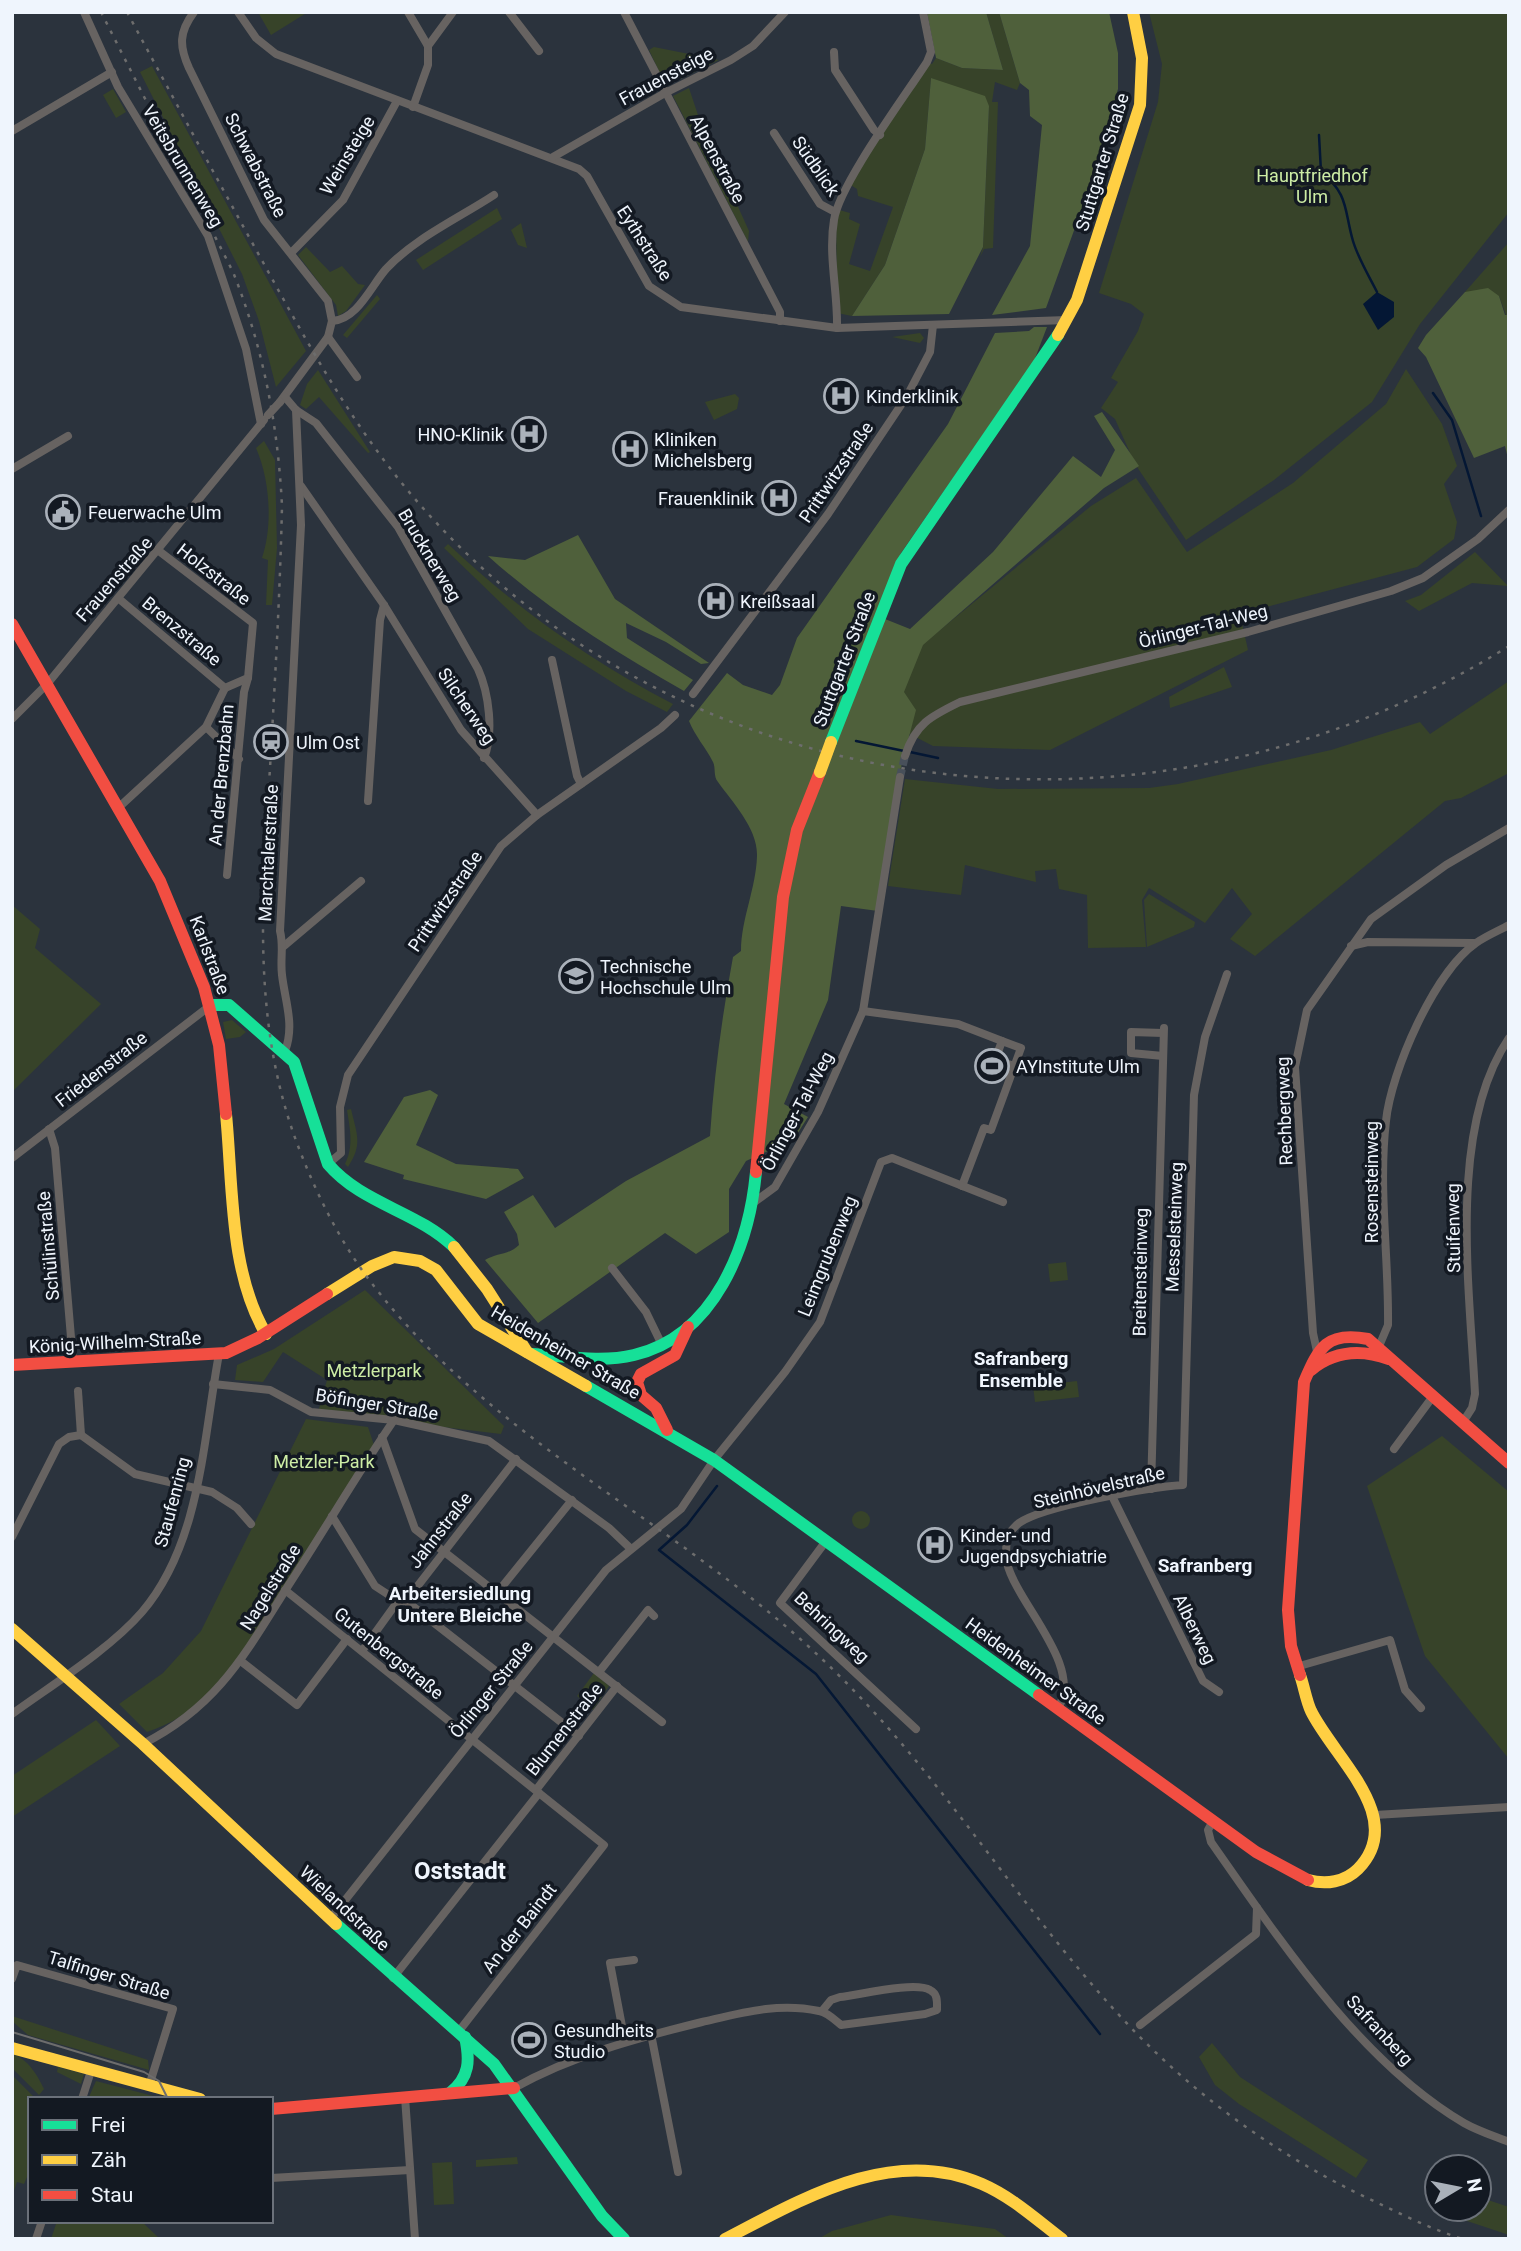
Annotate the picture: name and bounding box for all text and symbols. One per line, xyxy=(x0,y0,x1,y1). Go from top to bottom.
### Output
street label: Frauensteige xyxy=(615,42,717,110)
street label: Stuttgarter Straße xyxy=(1071,91,1133,233)
street label: Veitsbrunnenweg xyxy=(138,101,228,231)
street label: Schwabstraße xyxy=(221,109,291,221)
street label: Alpenstraße xyxy=(686,111,750,207)
street label: Weinsteige xyxy=(315,112,379,198)
street label: Südblick xyxy=(788,132,845,201)
park label: Hauptfriedhof Ulm xyxy=(1256,165,1368,207)
street label: Eythstraße xyxy=(613,202,677,284)
hospital icon: Kinderklinik xyxy=(822,377,860,415)
place label: Kinderklinik xyxy=(866,386,960,407)
hospital icon: HNO-Klinik xyxy=(510,415,548,453)
street label: Prittwitzstraße xyxy=(794,418,878,526)
place label: HNO-Klinik xyxy=(417,424,505,445)
place label: Kliniken Michelsberg xyxy=(654,429,752,471)
hospital icon: Kliniken Michelsberg xyxy=(611,430,649,468)
hospital icon: Frauenklinik xyxy=(760,479,798,517)
place label: Frauenklinik xyxy=(658,488,755,509)
public building icon: Feuerwache Ulm xyxy=(44,493,82,531)
place label: Feuerwache Ulm xyxy=(88,502,222,523)
street label: Brucknerweg xyxy=(394,505,466,605)
street label: Frauenstraße xyxy=(71,532,157,626)
street label: Holzstraße xyxy=(173,539,255,609)
hospital icon: Kreißsaal xyxy=(697,582,735,620)
street label: Stuttgarter Straße xyxy=(809,588,879,730)
place label: Kreißsaal xyxy=(740,591,815,612)
street label: Brenzstraße xyxy=(138,592,226,670)
street label: Örlinger-Tal-Weg xyxy=(1136,600,1270,652)
street label: Silcherweg xyxy=(434,664,500,748)
street label: An der Brenzbahn xyxy=(204,703,238,847)
station icon: Ulm Ost xyxy=(252,723,290,761)
place label: Ulm Ost xyxy=(296,732,360,753)
street label: Marchtalerstraße xyxy=(254,784,282,922)
street label: Prittwitzstraße xyxy=(403,847,487,955)
street label: Karlstraße xyxy=(185,913,235,997)
place label: Technische Hochschule Ulm xyxy=(600,956,731,998)
school or university icon: Technische Hochschule Ulm xyxy=(557,957,595,995)
street label: Friedenstraße xyxy=(51,1027,151,1111)
sports icon: AYInstitute Ulm xyxy=(973,1047,1011,1085)
street label: Örlinger-Tal-Weg xyxy=(757,1048,837,1174)
place label: AYInstitute Ulm xyxy=(1016,1056,1140,1077)
street label: Rechbergweg xyxy=(1272,1056,1296,1166)
street label: Rosensteinweg xyxy=(1361,1121,1382,1243)
street label: Messelsteinweg xyxy=(1161,1162,1187,1292)
street label: Stuifenweg xyxy=(1442,1183,1464,1273)
street label: Schülinstraße xyxy=(33,1190,63,1302)
street label: Leimgrubenweg xyxy=(793,1193,861,1319)
street label: Breitensteinweg xyxy=(1128,1207,1152,1337)
street label: Heidenheimer Straße xyxy=(488,1301,644,1403)
street label: König-Wilhelm-Straße xyxy=(28,1327,202,1357)
district label: Safranberg Ensemble xyxy=(974,1347,1068,1392)
park label: Metzlerpark xyxy=(326,1360,422,1381)
street label: Böfinger Straße xyxy=(314,1384,440,1424)
park label: Metzler-Park xyxy=(273,1451,376,1472)
street label: Staufenring xyxy=(150,1455,194,1549)
street label: Steinhövelstraße xyxy=(1031,1462,1167,1512)
street label: Jahnstraße xyxy=(404,1488,476,1572)
place label: Kinder- und Jugendpsychiatrie xyxy=(960,1525,1107,1567)
hospital icon: Kinder- und Jugendpsychiatrie xyxy=(916,1526,954,1564)
street label: Nagelstraße xyxy=(235,1540,305,1634)
district label: Safranberg xyxy=(1158,1554,1252,1577)
district label: Arbeitersiedlung Untere Bleiche xyxy=(389,1582,531,1627)
street label: Behringweg xyxy=(790,1587,874,1667)
street label: Alberweg xyxy=(1169,1591,1221,1667)
street label: Gutenbergstraße xyxy=(330,1603,448,1703)
street label: Heidenheimer Straße xyxy=(962,1613,1110,1729)
street label: Örlinger Straße xyxy=(445,1636,537,1742)
street label: Blumenstraße xyxy=(521,1678,607,1780)
district label: Oststadt xyxy=(414,1857,506,1885)
street label: Wielandstraße xyxy=(296,1861,394,1955)
street label: An der Baindt xyxy=(478,1879,561,1977)
street label: Talfinger Straße xyxy=(45,1946,173,2004)
street label: Safranberg xyxy=(1342,1991,1418,2069)
place label: Gesundheits Studio xyxy=(554,2020,654,2062)
sports icon: Gesundheits Studio xyxy=(510,2021,548,2059)
legend xyxy=(28,2097,273,2223)
text: Frei xyxy=(91,2113,126,2137)
text: Zäh xyxy=(91,2148,127,2172)
north arrow xyxy=(1423,2153,1493,2223)
text: N xyxy=(1462,2177,1487,2194)
text: Stau xyxy=(91,2183,133,2207)

